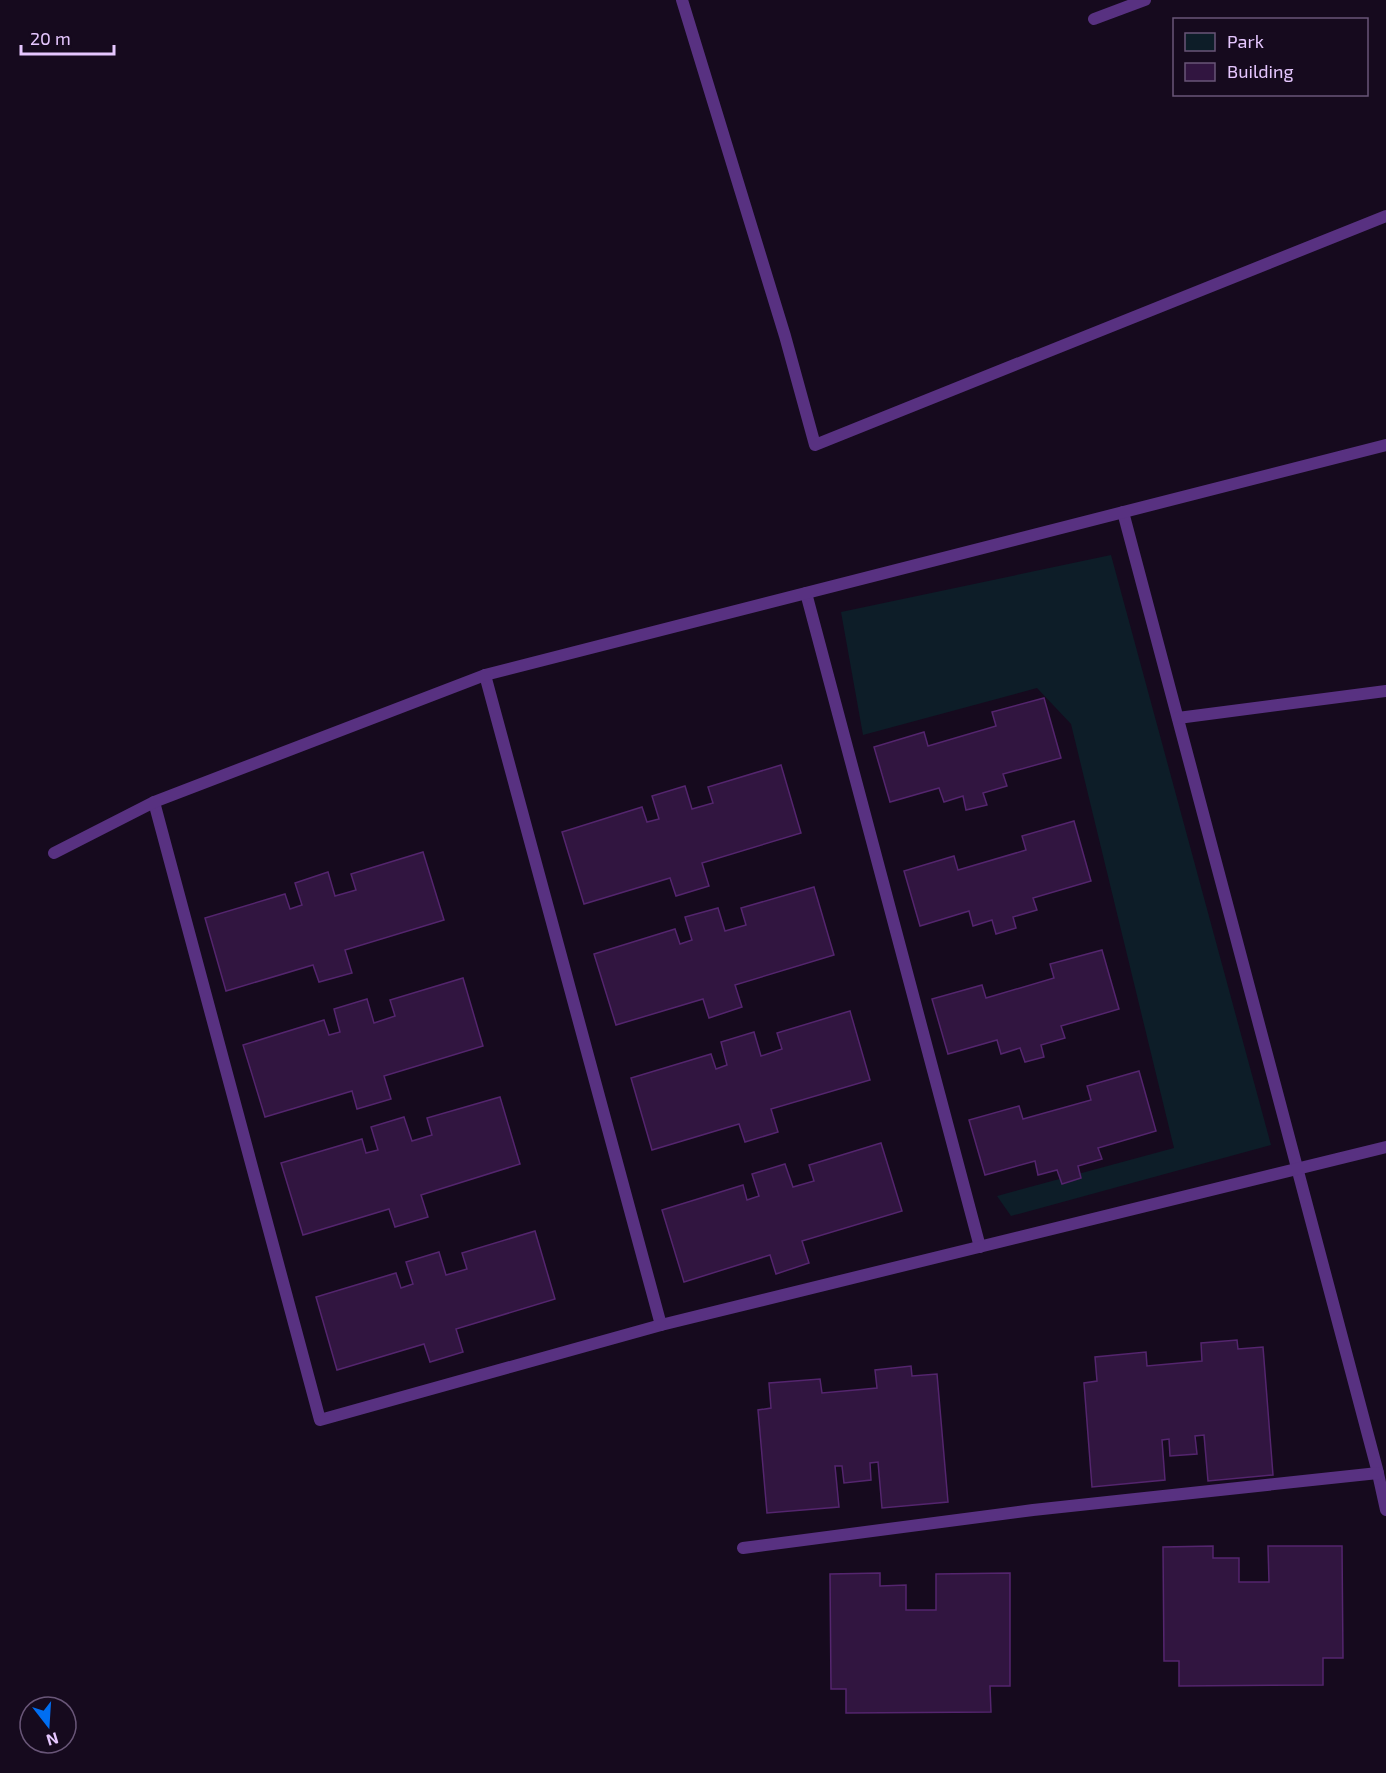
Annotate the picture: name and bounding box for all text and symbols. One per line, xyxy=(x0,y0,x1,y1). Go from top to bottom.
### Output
scale bar xyxy=(21,18,114,56)
legend xyxy=(1173,18,1368,96)
text: 20 m xyxy=(30,27,71,49)
text: Park xyxy=(1227,30,1264,52)
text: Building xyxy=(1227,60,1294,82)
north arrow xyxy=(18,1695,78,1755)
text: N xyxy=(44,1729,61,1751)

